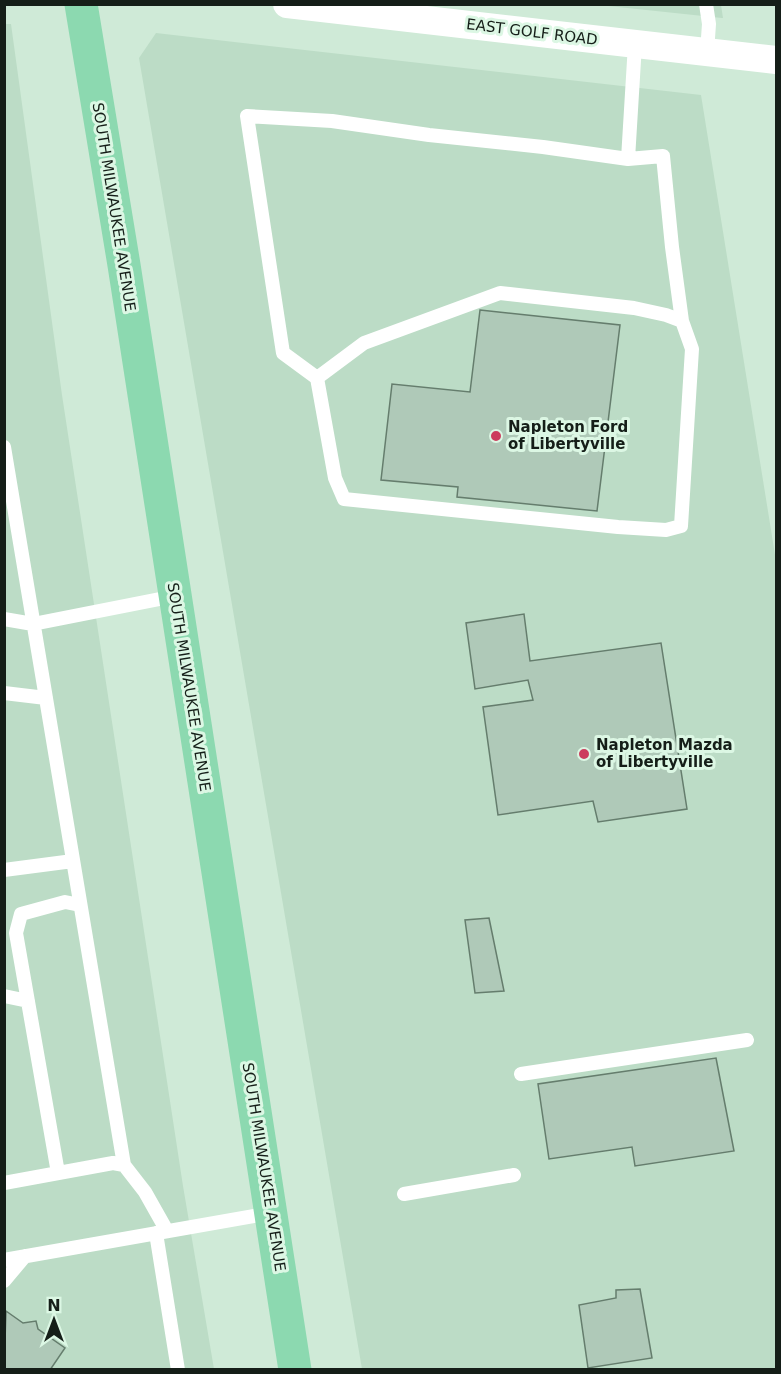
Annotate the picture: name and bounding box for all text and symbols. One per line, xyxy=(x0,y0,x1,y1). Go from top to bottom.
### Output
street label: EAST GOLF ROAD xyxy=(465,15,599,49)
street label: SOUTH MILWAUKEE AVENUE xyxy=(89,101,139,313)
place label: Napleton Ford of Libertyville xyxy=(508,418,628,453)
marker: Napleton Ford of Libertyville xyxy=(489,429,503,443)
street label: SOUTH MILWAUKEE AVENUE xyxy=(164,581,214,793)
place label: Napleton Mazda of Libertyville xyxy=(596,736,733,771)
marker: Napleton Mazda of Libertyville xyxy=(577,747,591,761)
street label: SOUTH MILWAUKEE AVENUE xyxy=(239,1061,289,1273)
north arrow xyxy=(24,1290,84,1350)
text: N xyxy=(47,1296,61,1315)

